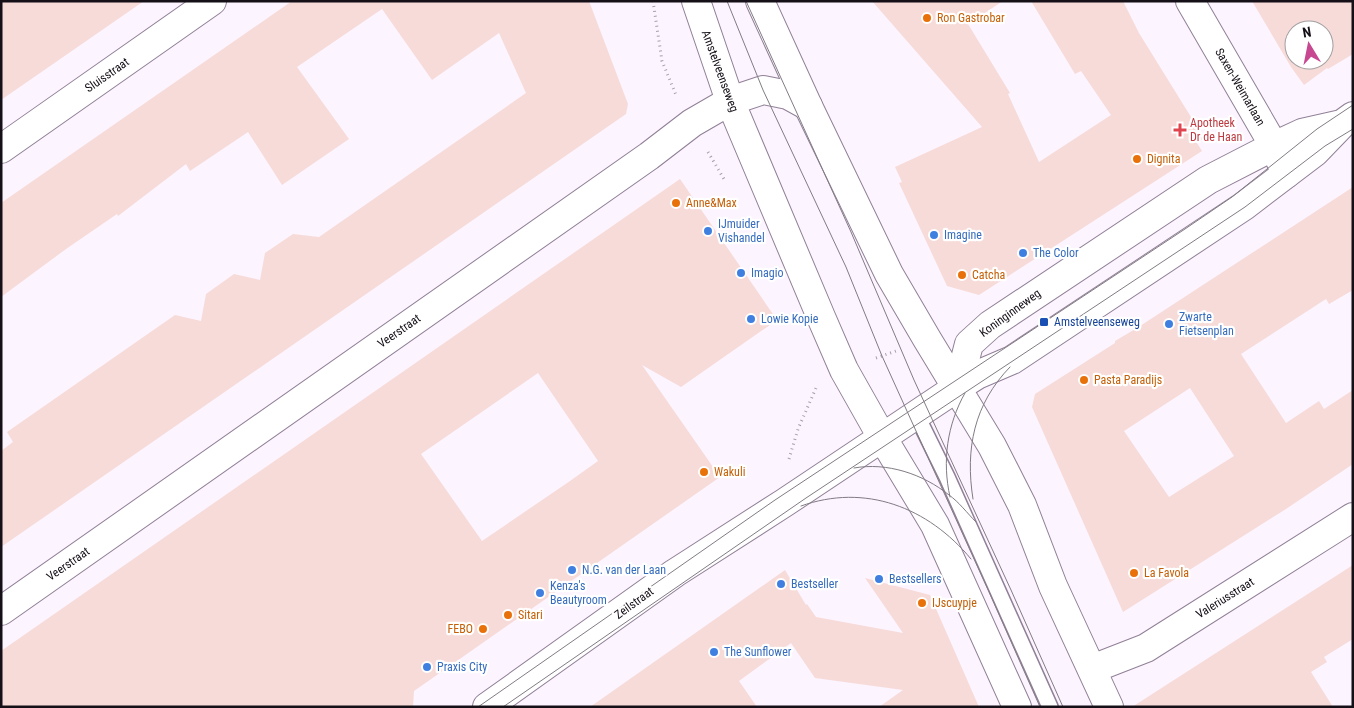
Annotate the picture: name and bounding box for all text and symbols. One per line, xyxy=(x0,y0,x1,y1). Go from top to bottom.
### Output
place label: Ron Gastrobar xyxy=(937,11,1005,25)
marker: Ron Gastrobar xyxy=(921,12,933,24)
north arrow xyxy=(1284,20,1334,70)
text: N xyxy=(1301,24,1312,41)
street label: Amstelveenseweg xyxy=(699,28,741,114)
street label: Saxen-Weimarlaan xyxy=(1212,46,1268,128)
street label: Sluisstraat xyxy=(82,55,132,95)
place label: Apotheek Dr de Haan xyxy=(1190,116,1243,144)
marker: Apotheek Dr de Haan xyxy=(1174,124,1186,136)
place label: Dignita xyxy=(1147,152,1181,166)
marker: Dignita xyxy=(1131,153,1143,165)
place label: Anne&Max xyxy=(686,196,737,210)
marker: Anne&Max xyxy=(670,197,682,209)
place label: IJmuider Vishandel xyxy=(718,217,765,245)
marker: IJmuider Vishandel xyxy=(702,225,714,237)
place label: Imagine xyxy=(944,228,982,242)
marker: Imagine xyxy=(928,229,940,241)
place label: The Color xyxy=(1033,246,1079,260)
marker: The Color xyxy=(1017,247,1029,259)
place label: Imagio xyxy=(751,266,783,280)
marker: Imagio xyxy=(735,267,747,279)
place label: Catcha xyxy=(972,268,1005,282)
marker: Catcha xyxy=(956,269,968,281)
street label: Koninginneweg xyxy=(977,286,1043,340)
place label: Zwarte Fietsenplan xyxy=(1179,310,1234,338)
street label: Veerstraat xyxy=(375,311,423,351)
place label: Lowie Kopie xyxy=(761,312,819,326)
marker: Lowie Kopie xyxy=(745,313,757,325)
place label: Amstelveenseweg xyxy=(1054,315,1140,329)
marker: Amstelveenseweg xyxy=(1038,316,1050,328)
marker: Zwarte Fietsenplan xyxy=(1163,318,1175,330)
place label: Pasta Paradijs xyxy=(1094,373,1162,387)
marker: Pasta Paradijs xyxy=(1078,374,1090,386)
place label: Wakuli xyxy=(714,465,745,479)
marker: Wakuli xyxy=(698,466,710,478)
street label: Veerstraat xyxy=(44,544,92,584)
place label: N.G. van der Laan xyxy=(582,563,666,577)
marker: N.G. van der Laan xyxy=(566,564,578,576)
place label: La Favola xyxy=(1144,566,1189,580)
marker: La Favola xyxy=(1128,567,1140,579)
place label: Bestsellers xyxy=(889,572,942,586)
marker: Bestsellers xyxy=(873,573,885,585)
street label: Valeriusstraat xyxy=(1193,574,1257,621)
place label: Bestseller xyxy=(791,577,838,591)
marker: Bestseller xyxy=(775,578,787,590)
place label: Kenza's Beautyroom xyxy=(550,579,607,607)
street label: Zeilstraat xyxy=(612,584,657,622)
marker: Kenza's Beautyroom xyxy=(534,587,546,599)
place label: IJscuypje xyxy=(932,596,977,610)
marker: IJscuypje xyxy=(916,597,928,609)
place label: Sitari xyxy=(518,608,543,622)
marker: Sitari xyxy=(502,609,514,621)
place label: FEBO xyxy=(448,622,473,636)
marker: FEBO xyxy=(477,623,489,635)
place label: The Sunflower xyxy=(724,645,792,659)
marker: The Sunflower xyxy=(708,646,720,658)
place label: Praxis City xyxy=(437,660,487,674)
marker: Praxis City xyxy=(421,661,433,673)

